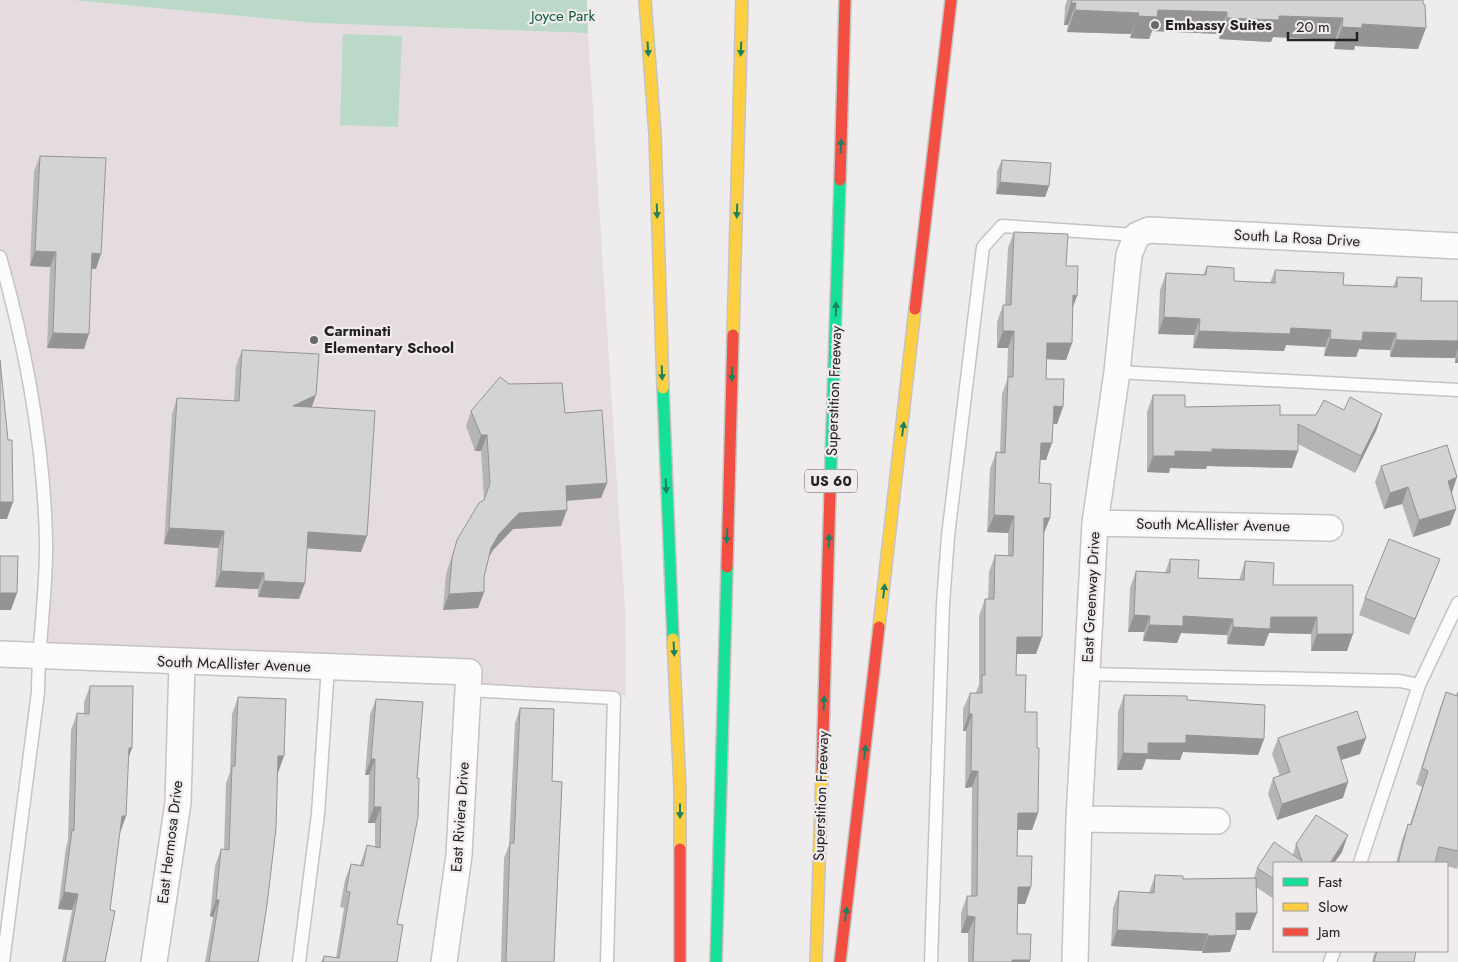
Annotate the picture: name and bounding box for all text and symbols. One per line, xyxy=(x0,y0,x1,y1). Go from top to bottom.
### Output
park label: Joyce Park xyxy=(529,5,595,27)
scale bar xyxy=(1288,10,1357,42)
place label: Embassy Suites xyxy=(1165,14,1272,36)
text: 20 m xyxy=(1296,16,1330,38)
marker: Embassy Suites xyxy=(1149,19,1161,31)
one-way arrow xyxy=(645,41,653,57)
one-way arrow xyxy=(737,41,745,57)
one-way arrow xyxy=(837,138,845,154)
one-way arrow xyxy=(653,203,661,219)
one-way arrow xyxy=(732,203,740,219)
street label: South La Rosa Drive xyxy=(1233,224,1361,252)
one-way arrow xyxy=(832,300,840,316)
place label: Carminati Elementary School xyxy=(324,320,454,359)
street label: Superstition Freeway xyxy=(821,325,847,457)
marker: Carminati Elementary School xyxy=(308,334,320,346)
one-way arrow xyxy=(658,366,666,382)
one-way arrow xyxy=(728,366,736,382)
one-way arrow xyxy=(899,421,907,437)
road number: US 60 xyxy=(805,470,857,492)
one-way arrow xyxy=(663,478,671,494)
street label: South McAllister Avenue xyxy=(1136,513,1290,537)
one-way arrow xyxy=(723,528,731,544)
street label: East Greenway Drive xyxy=(1077,531,1105,663)
one-way arrow xyxy=(825,533,833,549)
one-way arrow xyxy=(880,582,888,598)
one-way arrow xyxy=(670,641,678,657)
street label: South McAllister Avenue xyxy=(157,650,312,678)
one-way arrow xyxy=(820,695,828,711)
street label: Superstition Freeway xyxy=(808,730,834,862)
one-way arrow xyxy=(861,744,869,760)
street label: East Riviera Drive xyxy=(445,761,475,873)
street label: East Hermosa Drive xyxy=(152,779,189,905)
one-way arrow xyxy=(676,803,684,819)
legend xyxy=(1273,862,1448,952)
text: Fast xyxy=(1318,871,1342,893)
text: Slow xyxy=(1318,896,1349,918)
one-way arrow xyxy=(842,905,850,921)
text: Jam xyxy=(1316,921,1341,943)

